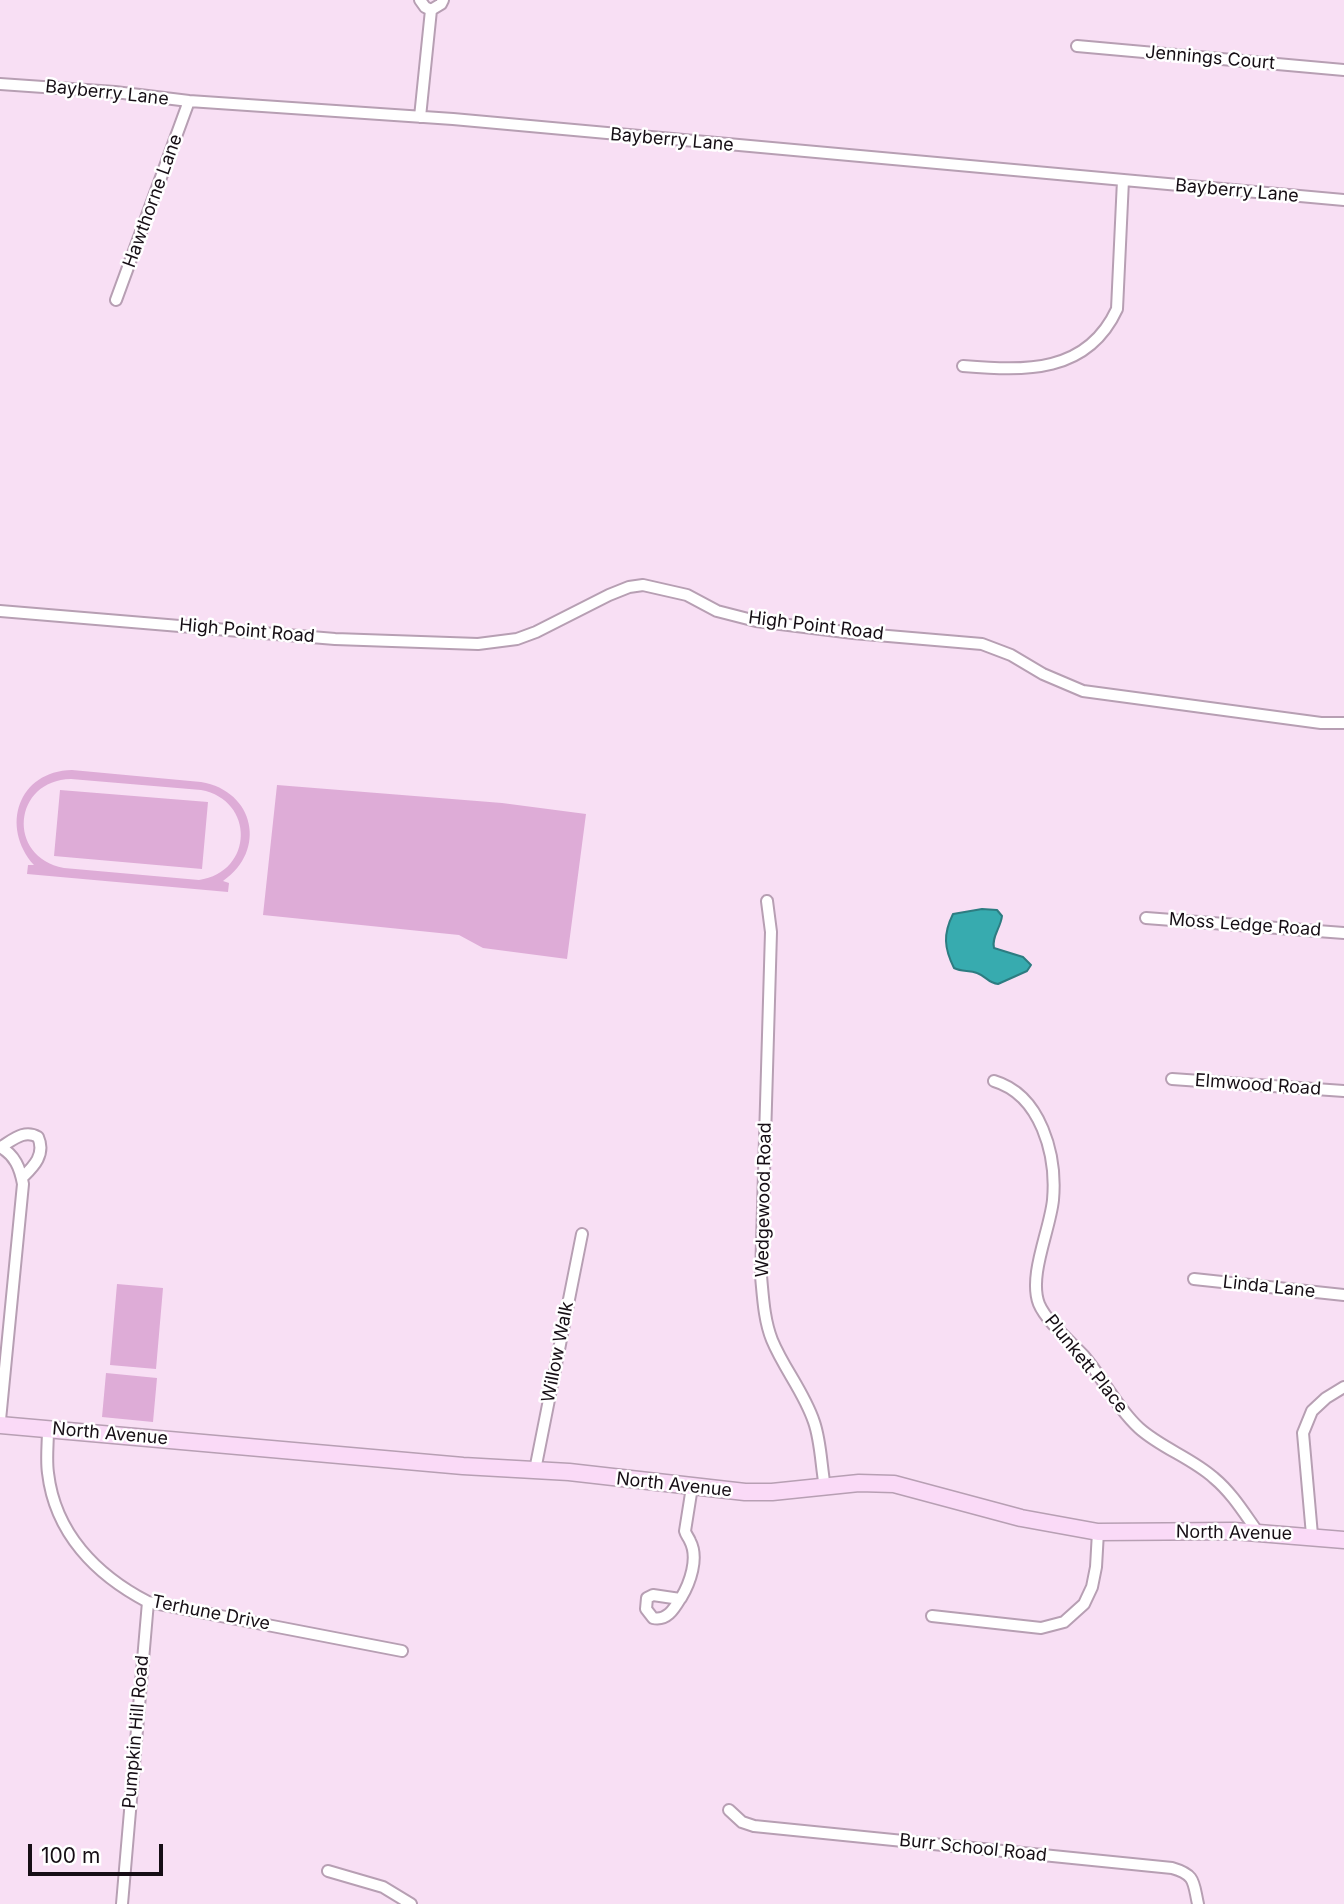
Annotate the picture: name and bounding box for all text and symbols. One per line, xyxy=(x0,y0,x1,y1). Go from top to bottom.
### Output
street label: Jennings Court xyxy=(1144,42,1276,74)
street label: Bayberry Lane xyxy=(44,76,170,110)
street label: Bayberry Lane xyxy=(609,124,735,156)
street label: Hawthorne Lane xyxy=(119,131,187,271)
street label: Bayberry Lane xyxy=(1174,175,1300,207)
street label: High Point Road xyxy=(747,607,885,645)
street label: High Point Road xyxy=(178,614,316,648)
street label: Moss Ledge Road xyxy=(1168,909,1322,941)
street label: Elmwood Road xyxy=(1194,1070,1322,1100)
street label: Wedgewood Road xyxy=(752,1122,776,1278)
street label: Linda Lane xyxy=(1222,1271,1316,1303)
street label: Willow Walk xyxy=(538,1300,578,1404)
street label: Plunkett Place xyxy=(1040,1310,1132,1418)
street label: North Avenue xyxy=(51,1418,169,1450)
street label: North Avenue xyxy=(615,1468,733,1502)
street label: North Avenue xyxy=(1176,1521,1292,1545)
street label: Terhune Drive xyxy=(150,1591,272,1635)
street label: Pumpkin Hill Road xyxy=(119,1654,153,1810)
scale bar xyxy=(32,1830,166,1874)
street label: Burr School Road xyxy=(898,1830,1048,1866)
text: 100 m xyxy=(41,1843,100,1868)

